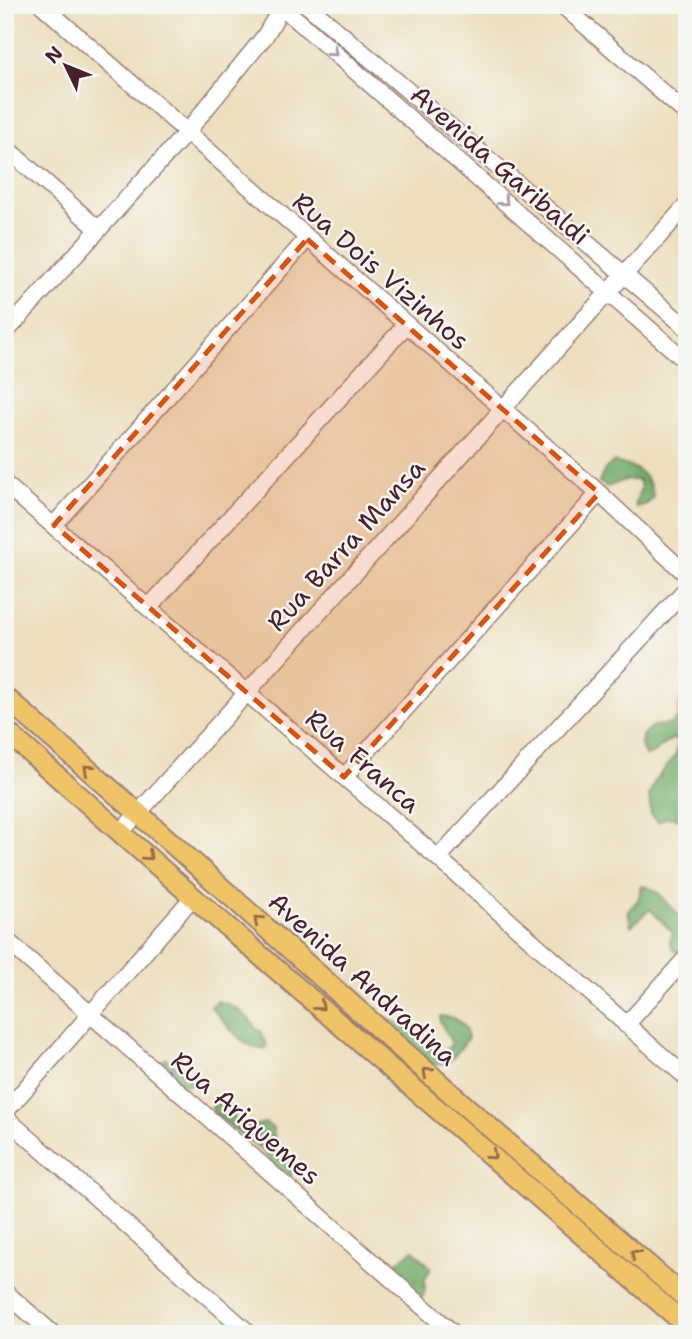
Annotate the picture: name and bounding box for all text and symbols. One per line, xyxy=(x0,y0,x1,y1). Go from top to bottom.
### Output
north arrow xyxy=(32,32,102,102)
text: N xyxy=(40,41,68,69)
one-way arrow xyxy=(325,44,338,56)
street label: Avenida Garibaldi xyxy=(403,77,597,252)
street label: Rua Dois Vizinhos xyxy=(285,184,477,357)
one-way arrow xyxy=(496,193,509,205)
street label: Rua Barra Mansa xyxy=(259,451,432,638)
street label: Rua Franca xyxy=(298,701,428,820)
one-way arrow xyxy=(83,765,96,777)
one-way arrow xyxy=(140,848,153,860)
street label: Avenida Andradina xyxy=(261,884,465,1073)
one-way arrow xyxy=(253,916,266,928)
one-way arrow xyxy=(311,998,324,1010)
street label: Rua Ariquemes xyxy=(164,1043,329,1192)
one-way arrow xyxy=(422,1068,435,1080)
one-way arrow xyxy=(483,1147,496,1159)
one-way arrow xyxy=(630,1250,643,1262)

